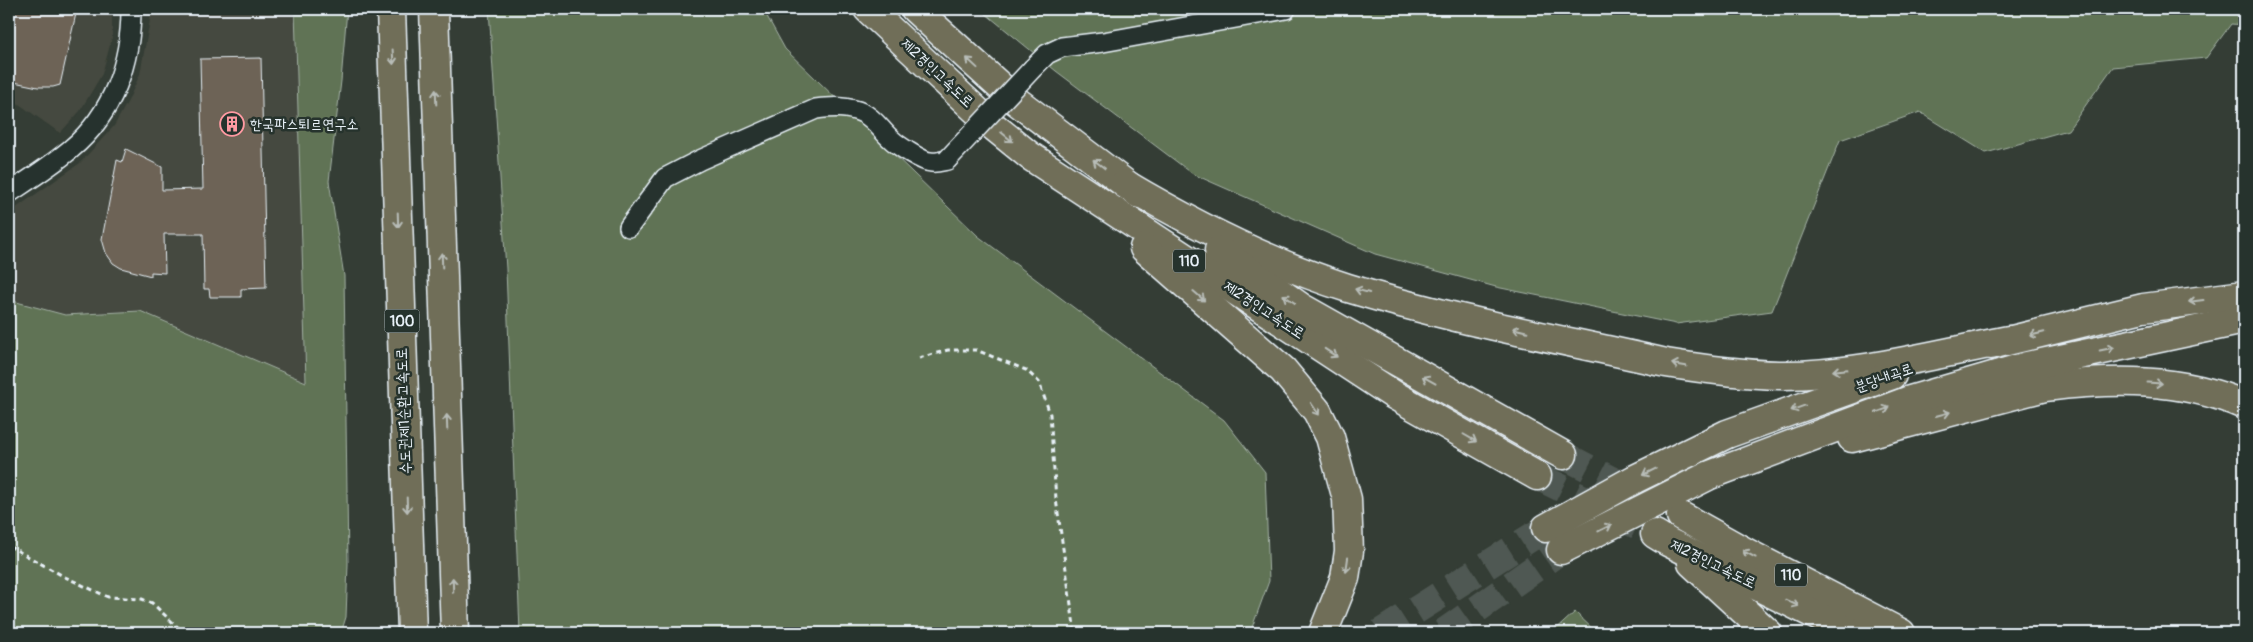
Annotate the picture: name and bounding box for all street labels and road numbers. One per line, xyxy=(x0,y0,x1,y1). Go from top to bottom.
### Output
street label: 제2경인고속도로 xyxy=(897,34,977,112)
road number: 110 xyxy=(1173,250,1205,272)
street label: 제2경인고속도로 xyxy=(1220,277,1308,343)
road number: 100 xyxy=(384,310,420,332)
street label: 수도권제1순환고속도로 xyxy=(392,347,416,475)
street label: 분당내곡로 xyxy=(1852,359,1916,397)
street label: 제2경인고속도로 xyxy=(1667,535,1759,593)
road number: 110 xyxy=(1775,564,1807,586)

